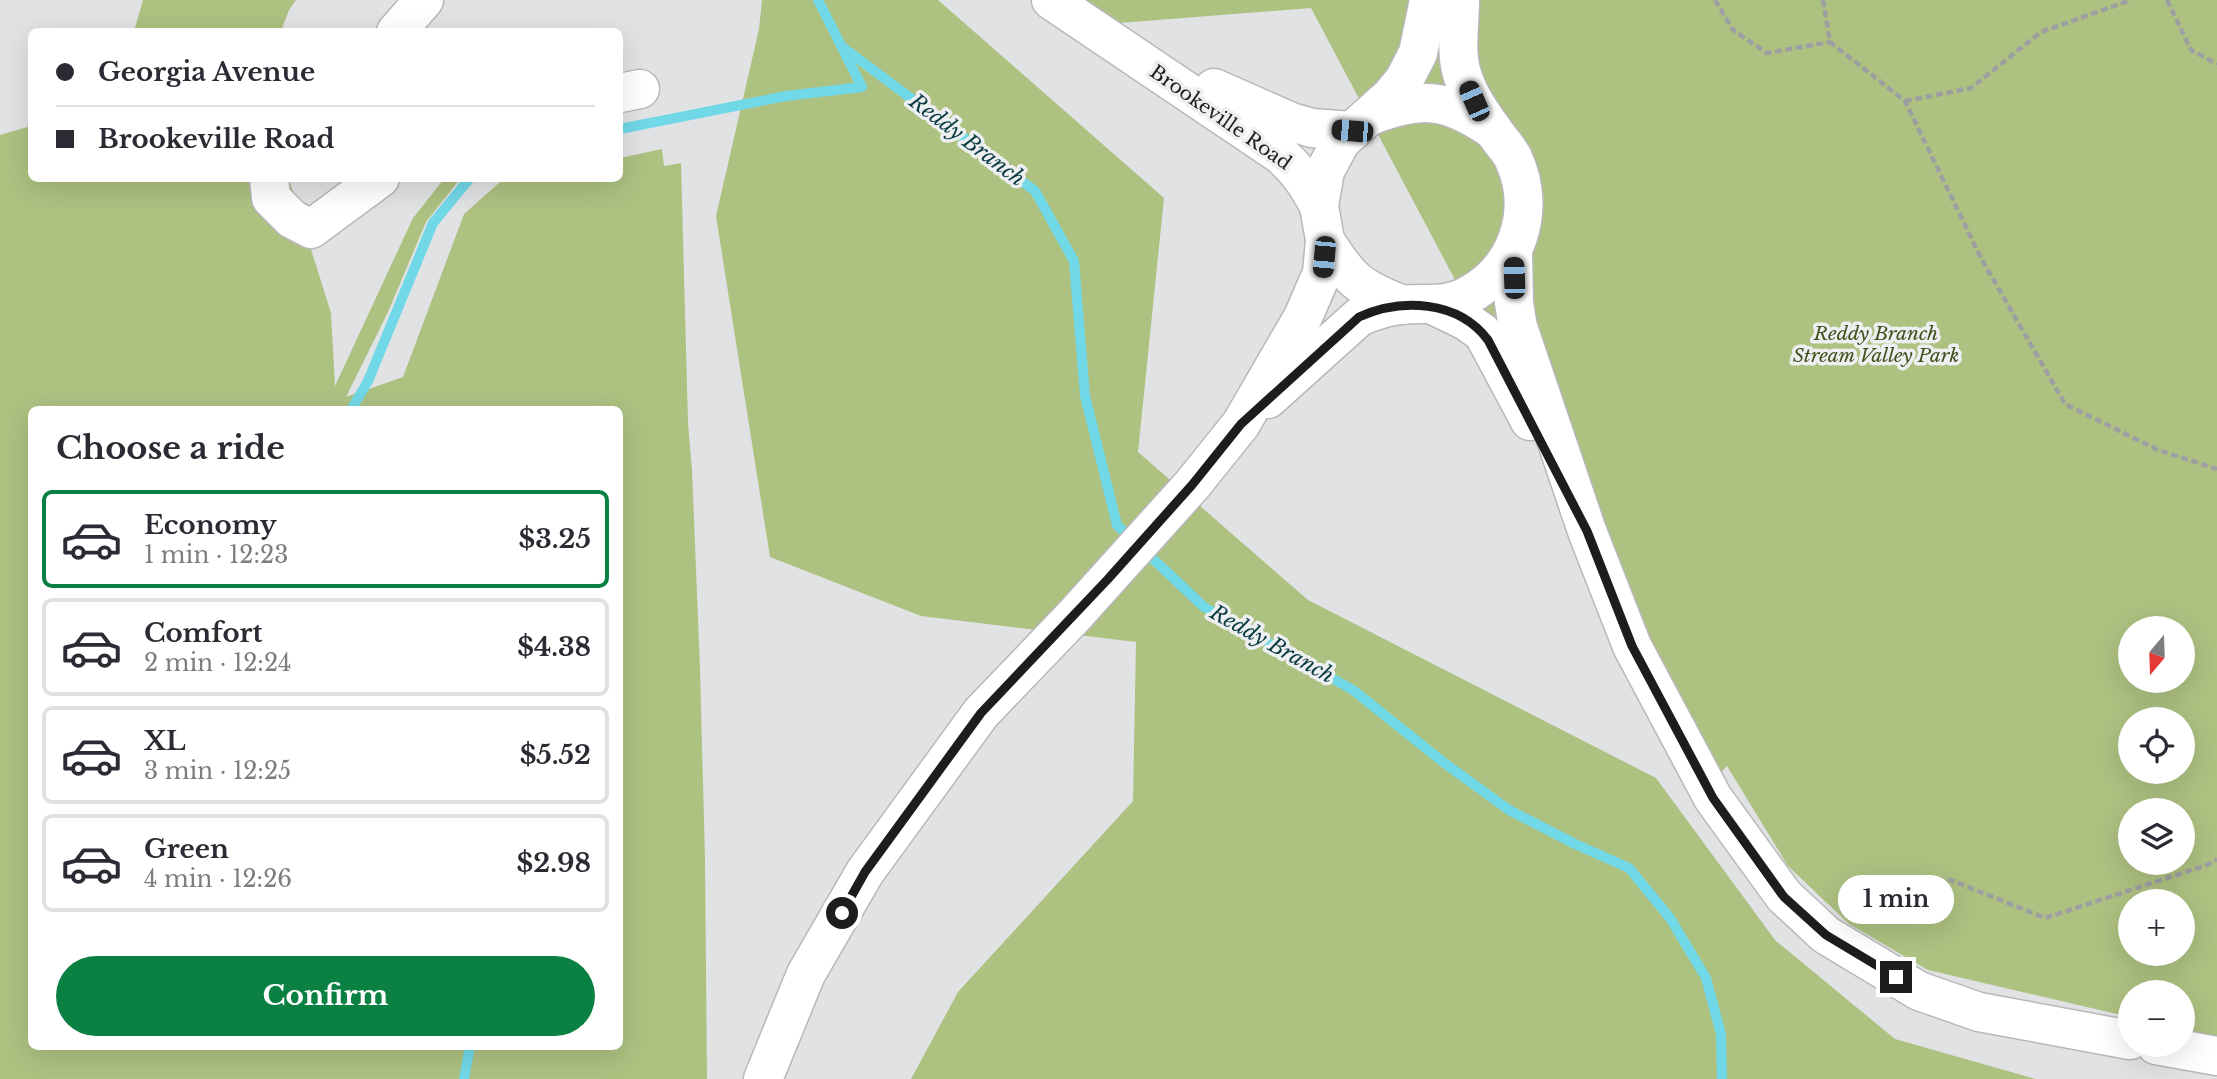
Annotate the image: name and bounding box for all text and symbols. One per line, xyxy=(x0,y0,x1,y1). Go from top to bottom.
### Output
text: Georgia Avenue xyxy=(98,56,315,88)
street label: Brookeville Road xyxy=(1146,60,1296,175)
car xyxy=(1456,78,1493,124)
water label: Reddy Branch xyxy=(903,88,1030,192)
car xyxy=(1331,119,1374,143)
text: Brookeville Road xyxy=(98,123,335,155)
car xyxy=(1312,235,1337,279)
car xyxy=(1503,257,1526,299)
park label: Reddy Branch Stream Valley Park xyxy=(1793,322,1959,367)
text: Choose a ride xyxy=(56,428,285,468)
icon: car xyxy=(60,508,123,571)
text: Economy xyxy=(144,509,277,541)
text: $3.25 xyxy=(519,523,591,555)
text: 1 min · 12:23 xyxy=(144,541,288,569)
water label: Reddy Branch xyxy=(1205,599,1338,689)
icon: car xyxy=(60,616,123,679)
north arrow xyxy=(2118,616,2194,693)
map controls xyxy=(2118,616,2195,1057)
text: Comfort xyxy=(144,617,262,649)
text: $4.38 xyxy=(517,631,591,663)
text: 2 min · 12:24 xyxy=(144,649,292,677)
button: locate xyxy=(2118,707,2195,784)
icon: car xyxy=(60,724,123,787)
text: XL xyxy=(144,725,186,757)
text: $5.52 xyxy=(520,739,591,771)
text: 3 min · 12:25 xyxy=(144,757,291,785)
button: layers xyxy=(2118,798,2195,875)
icon: car xyxy=(60,832,123,895)
text: Green xyxy=(144,833,229,865)
text: $2.98 xyxy=(517,847,591,879)
text: 4 min · 12:26 xyxy=(144,865,292,893)
callout: 1 min xyxy=(1838,876,1954,925)
text: 1 min xyxy=(1863,885,1929,913)
button: + xyxy=(2118,889,2195,966)
route start xyxy=(826,897,858,929)
button: Confirm xyxy=(56,956,595,1036)
route end xyxy=(1880,961,1912,993)
button: − xyxy=(2118,980,2195,1057)

